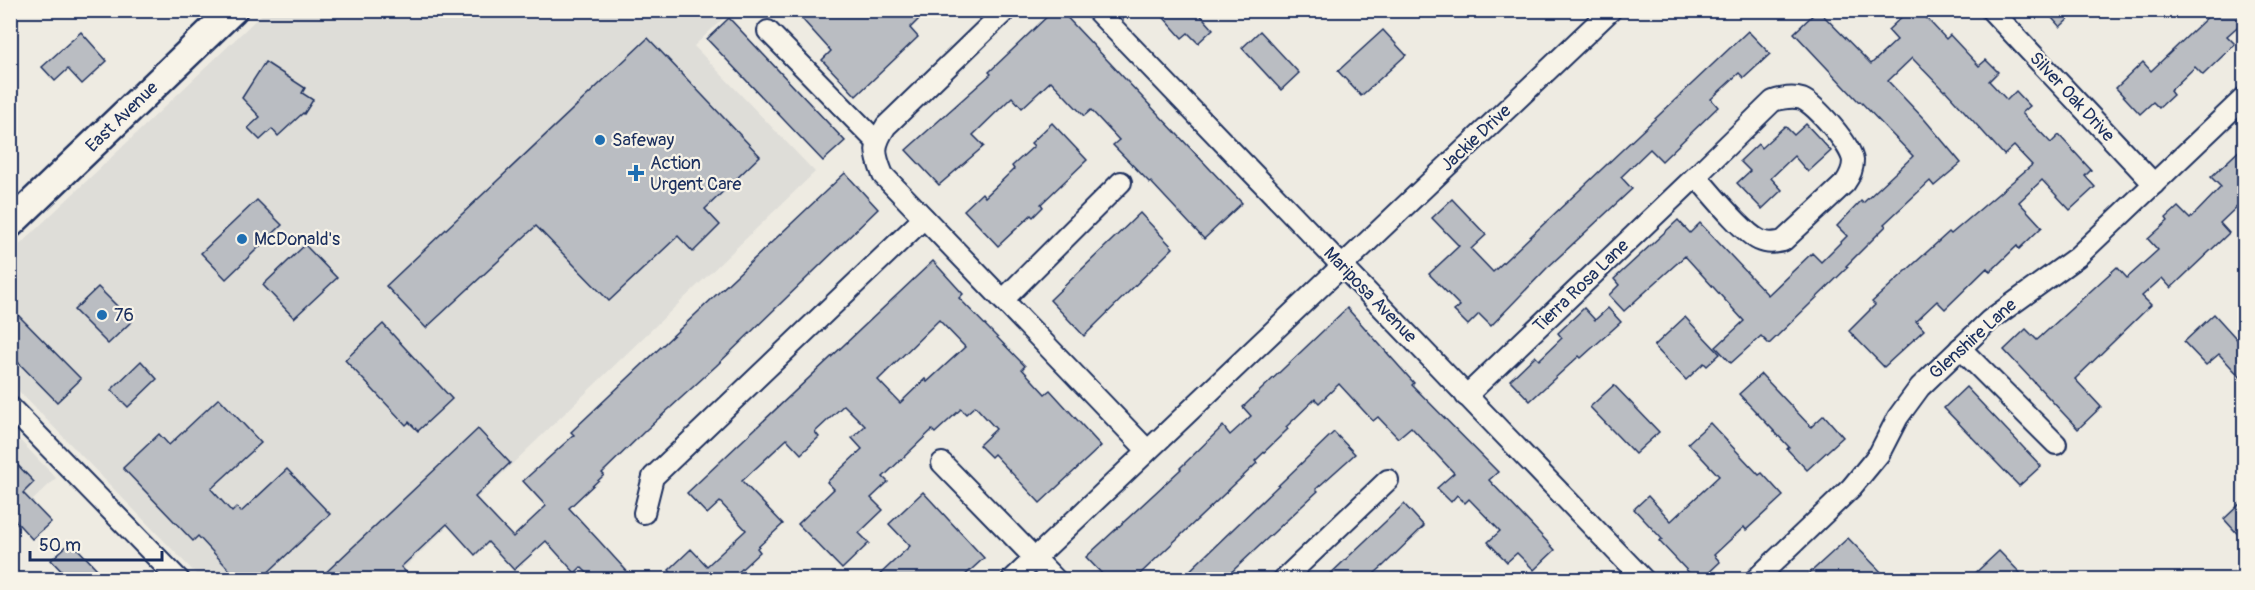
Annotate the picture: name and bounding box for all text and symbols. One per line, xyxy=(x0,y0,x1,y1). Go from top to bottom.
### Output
street label: Silver Oak Drive xyxy=(2024,47,2120,147)
street label: East Avenue xyxy=(81,77,163,157)
street label: Jackie Drive xyxy=(1436,99,1516,176)
place label: Safeway xyxy=(612,129,674,152)
marker: Safeway xyxy=(593,133,607,147)
place label: Action Urgent Care xyxy=(650,152,742,196)
marker: Action Urgent Care xyxy=(627,164,645,182)
place label: McDonald's xyxy=(254,228,340,251)
marker: McDonald's xyxy=(235,232,249,246)
street label: Tierra Rosa Lane xyxy=(1528,234,1634,338)
street label: Mariposa Avenue xyxy=(1318,242,1422,348)
street label: Glenshire Lane xyxy=(1924,294,2022,384)
place label: 76 xyxy=(114,304,134,327)
marker: 76 xyxy=(95,308,109,322)
scale bar xyxy=(30,524,162,562)
text: 50 m xyxy=(39,534,81,557)

